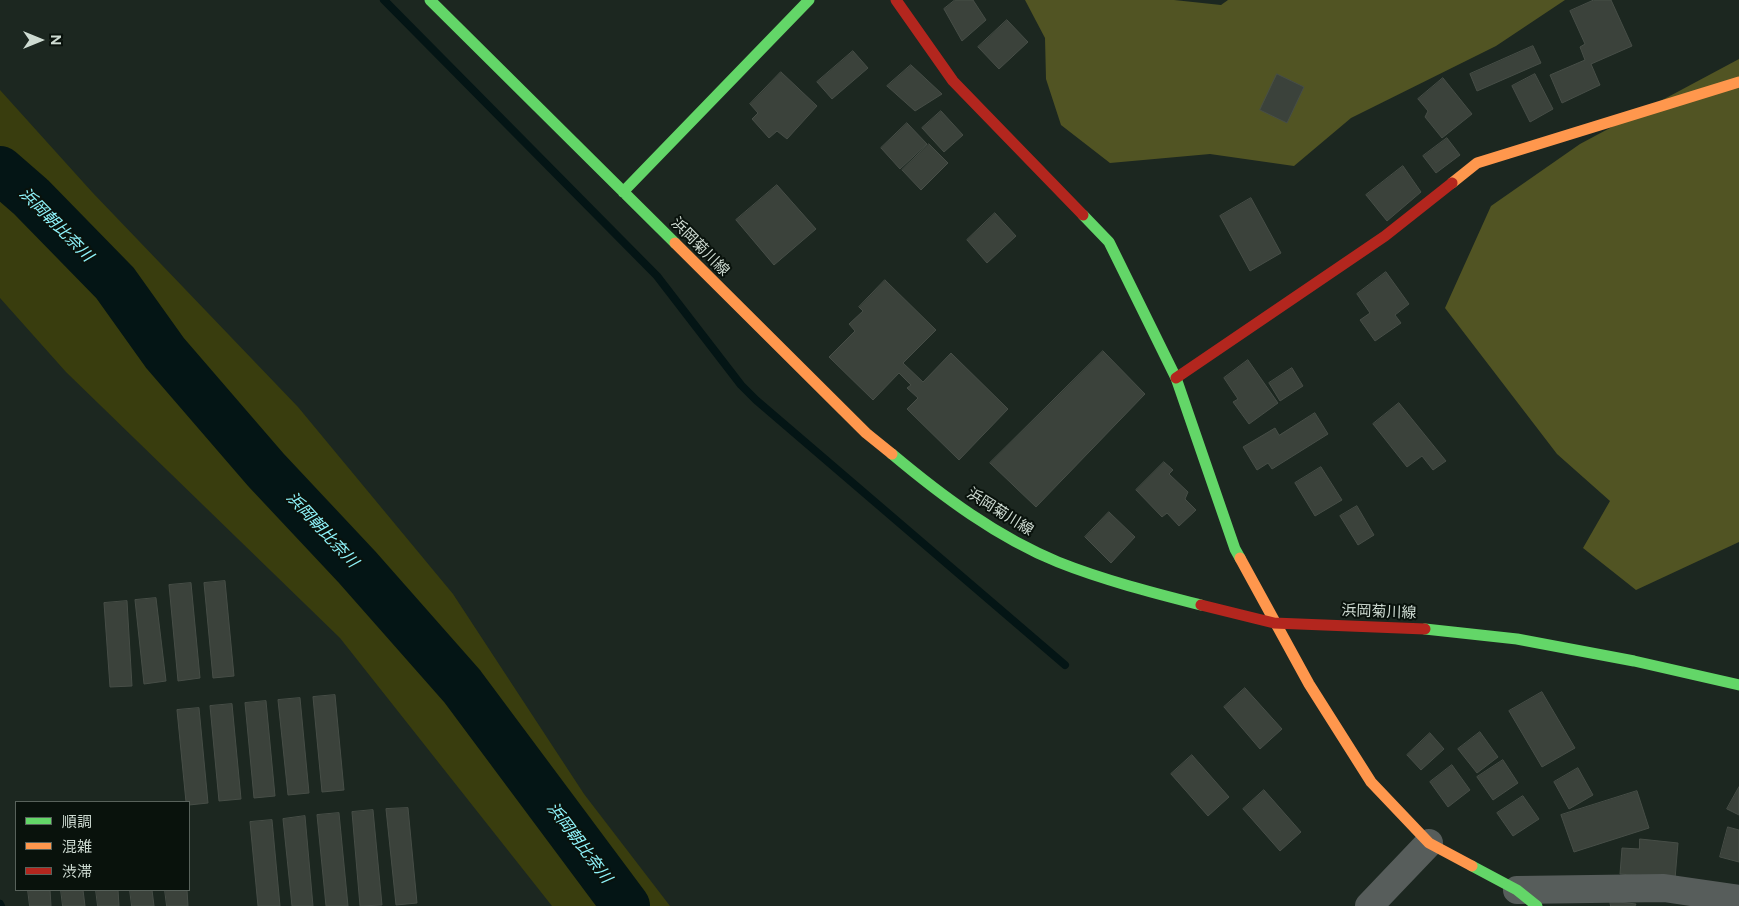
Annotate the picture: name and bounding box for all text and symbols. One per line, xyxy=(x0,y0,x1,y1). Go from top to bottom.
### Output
north arrow xyxy=(15,15,65,65)
text: N xyxy=(47,35,64,45)
water label: 浜岡朝比奈川 xyxy=(15,184,97,266)
street label: 浜岡菊川線 xyxy=(667,214,733,280)
street label: 浜岡菊川線 xyxy=(963,484,1037,540)
water label: 浜岡朝比奈川 xyxy=(282,488,362,572)
street label: 浜岡菊川線 xyxy=(1341,602,1417,622)
water label: 浜岡朝比奈川 xyxy=(542,799,616,887)
legend xyxy=(15,801,190,891)
text: 順調 xyxy=(62,813,92,831)
text: 混雑 xyxy=(62,838,92,856)
text: 渋滞 xyxy=(62,863,92,881)

